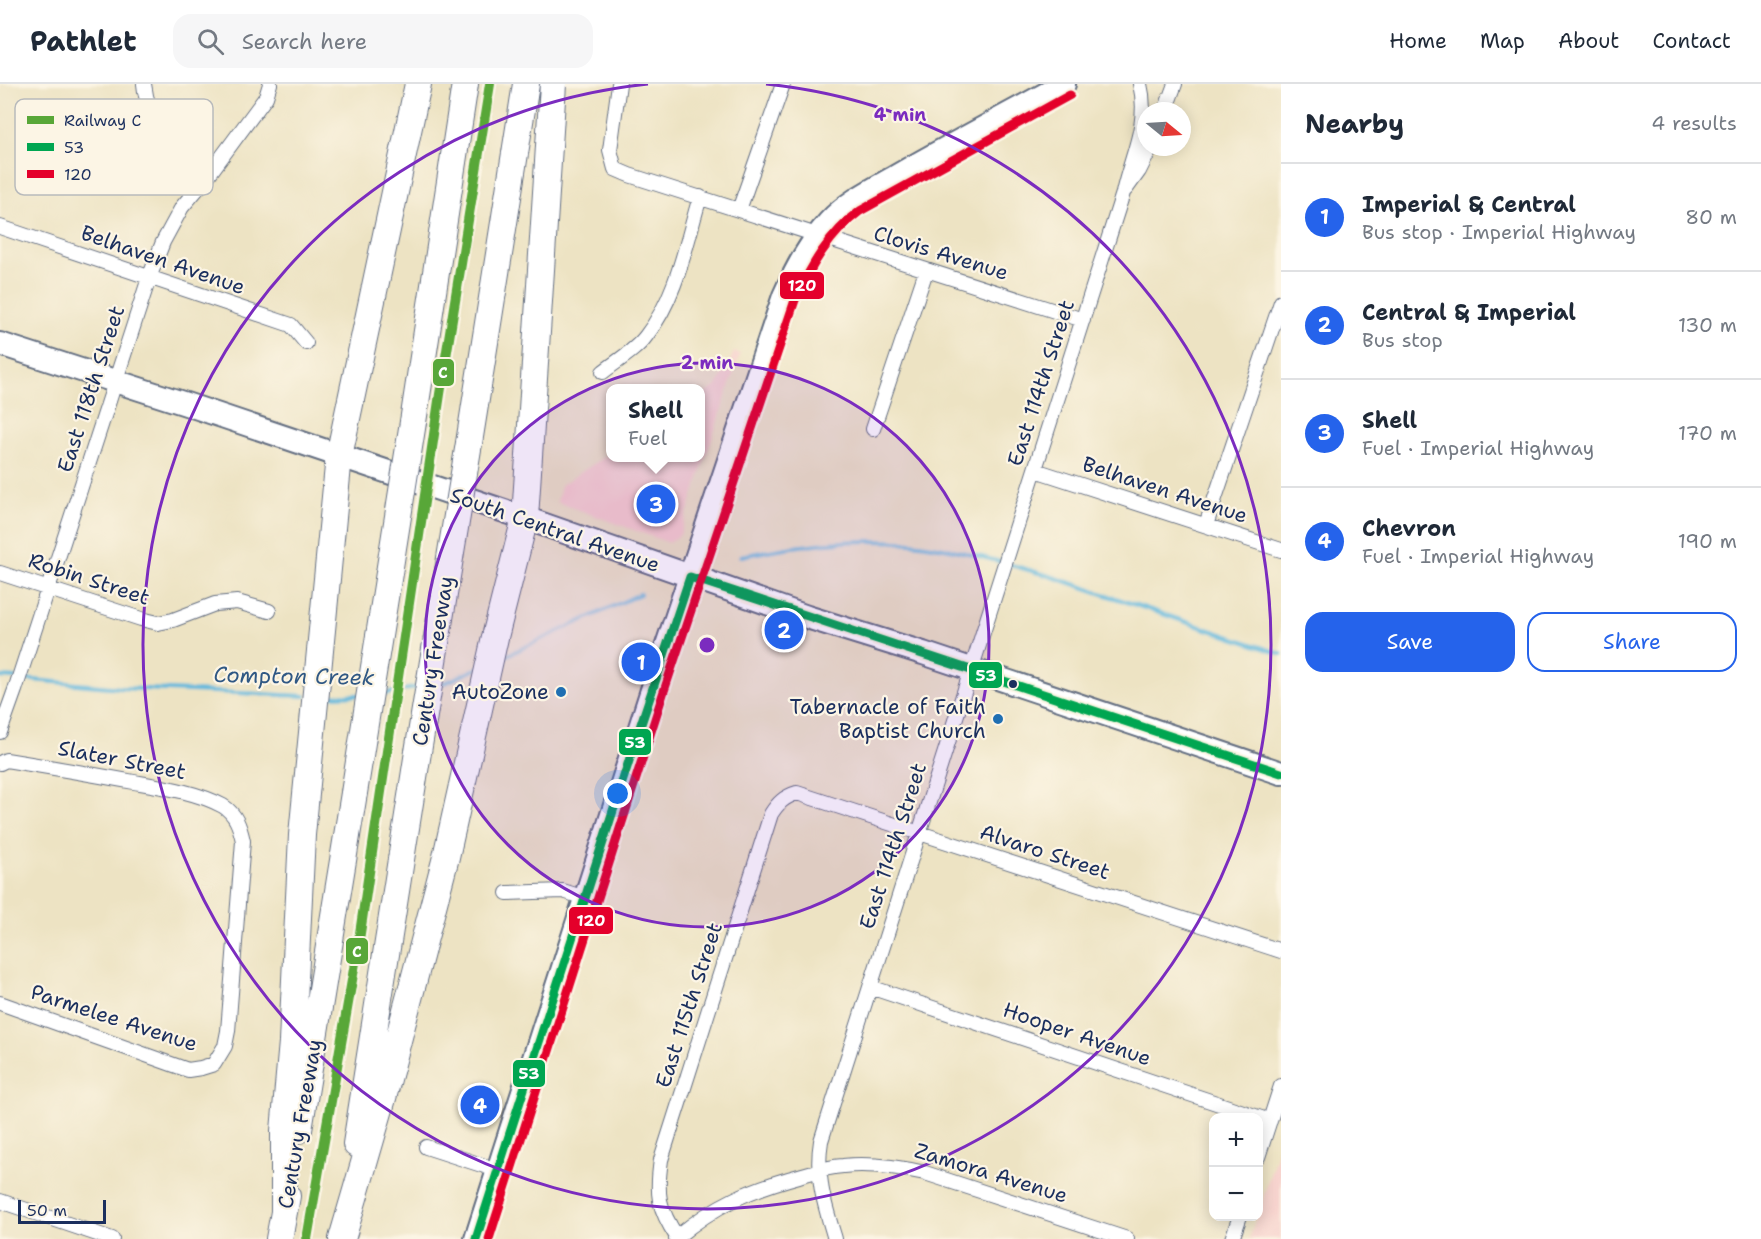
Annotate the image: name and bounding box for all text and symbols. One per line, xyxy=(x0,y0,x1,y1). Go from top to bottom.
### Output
search box xyxy=(173,14,593,68)
text: Pathlet xyxy=(30,22,137,60)
icon: search xyxy=(194,25,227,58)
text: Search here xyxy=(242,27,367,56)
text: Home xyxy=(1389,27,1447,55)
text: Map xyxy=(1480,27,1525,55)
text: About xyxy=(1558,27,1619,55)
text: Contact xyxy=(1652,27,1731,55)
legend xyxy=(15,99,213,195)
north arrow xyxy=(1137,102,1191,156)
text: 4 min xyxy=(874,103,926,127)
text: Nearby xyxy=(1305,106,1404,141)
text: Railway C xyxy=(64,110,142,131)
text: 4 results xyxy=(1651,110,1737,136)
text: 53 xyxy=(64,137,84,158)
text: 120 xyxy=(64,164,92,185)
text: Imperial & Central xyxy=(1362,190,1576,219)
text: 1 xyxy=(1320,204,1329,230)
text: 80 m xyxy=(1685,204,1737,230)
street label: Belhaven Avenue xyxy=(77,219,249,301)
street label: Clovis Avenue xyxy=(870,219,1012,287)
text: Bus stop · Imperial Highway xyxy=(1362,219,1636,245)
line badge: 120 xyxy=(779,271,825,300)
text: 120 xyxy=(788,275,816,296)
street label: East 114th Street xyxy=(1001,296,1081,470)
text: Central & Imperial xyxy=(1362,298,1576,327)
street label: East 118th Street xyxy=(51,302,131,476)
text: 2 xyxy=(1318,312,1332,338)
text: 130 m xyxy=(1678,312,1737,338)
text: Bus stop xyxy=(1362,327,1443,353)
text: 2 min xyxy=(681,351,733,375)
line badge: C xyxy=(432,358,455,387)
text: C xyxy=(438,362,448,383)
popup xyxy=(606,384,705,462)
text: Shell xyxy=(628,396,683,425)
text: Shell xyxy=(1362,406,1417,435)
text: 3 xyxy=(1318,420,1332,446)
text: 170 m xyxy=(1678,420,1737,446)
text: Fuel xyxy=(628,425,667,451)
text: Fuel · Imperial Highway xyxy=(1362,435,1594,461)
street label: Belhaven Avenue xyxy=(1079,450,1251,530)
street label: South Central Avenue xyxy=(446,481,664,579)
pin: 3 xyxy=(636,482,676,526)
text: Chevron xyxy=(1362,514,1456,543)
text: 4 xyxy=(1318,528,1332,554)
text: 190 m xyxy=(1678,528,1737,554)
text: Fuel · Imperial Highway xyxy=(1362,543,1594,569)
street label: Robin Street xyxy=(25,546,153,612)
street label: Century Freeway xyxy=(406,574,460,748)
pin: 2 xyxy=(764,608,804,652)
button: Save xyxy=(1305,612,1515,672)
button: Share xyxy=(1527,612,1737,672)
centre of rings xyxy=(697,635,717,655)
pin: 1 xyxy=(622,640,660,684)
water label: Compton Creek xyxy=(213,660,375,692)
line badge: 53 xyxy=(968,661,1003,689)
text: 53 xyxy=(976,665,996,686)
place label: AutoZone xyxy=(452,678,549,706)
unlabelled marker xyxy=(1007,678,1019,690)
marker: AutoZone xyxy=(554,685,568,699)
place label: Tabernacle of Faith Baptist Church xyxy=(790,693,986,745)
marker: Tabernacle of Faith Baptist Church xyxy=(991,712,1005,726)
line badge: 53 xyxy=(618,728,652,756)
text: 53 xyxy=(625,732,645,753)
street label: Slater Street xyxy=(56,734,188,786)
street label: East 114th Street xyxy=(853,759,933,933)
your location xyxy=(603,779,632,808)
street label: Alvaro Street xyxy=(976,818,1114,886)
line badge: 120 xyxy=(568,906,614,935)
text: 120 xyxy=(577,910,605,931)
street label: East 115th Street xyxy=(649,919,729,1091)
line badge: C xyxy=(345,937,369,965)
text: C xyxy=(352,941,362,962)
street label: Parmelee Avenue xyxy=(27,978,201,1058)
street label: Hooper Avenue xyxy=(999,996,1155,1072)
street label: Century Freeway xyxy=(271,1037,329,1211)
line badge: 53 xyxy=(512,1059,546,1088)
text: 53 xyxy=(519,1063,539,1084)
pin: 4 xyxy=(460,1082,500,1128)
map controls xyxy=(1209,1113,1263,1221)
button: + xyxy=(1209,1113,1263,1167)
street label: Zamora Avenue xyxy=(911,1136,1071,1210)
button: − xyxy=(1209,1167,1263,1221)
scale bar xyxy=(18,1197,106,1224)
text: 50 m xyxy=(27,1200,67,1221)

